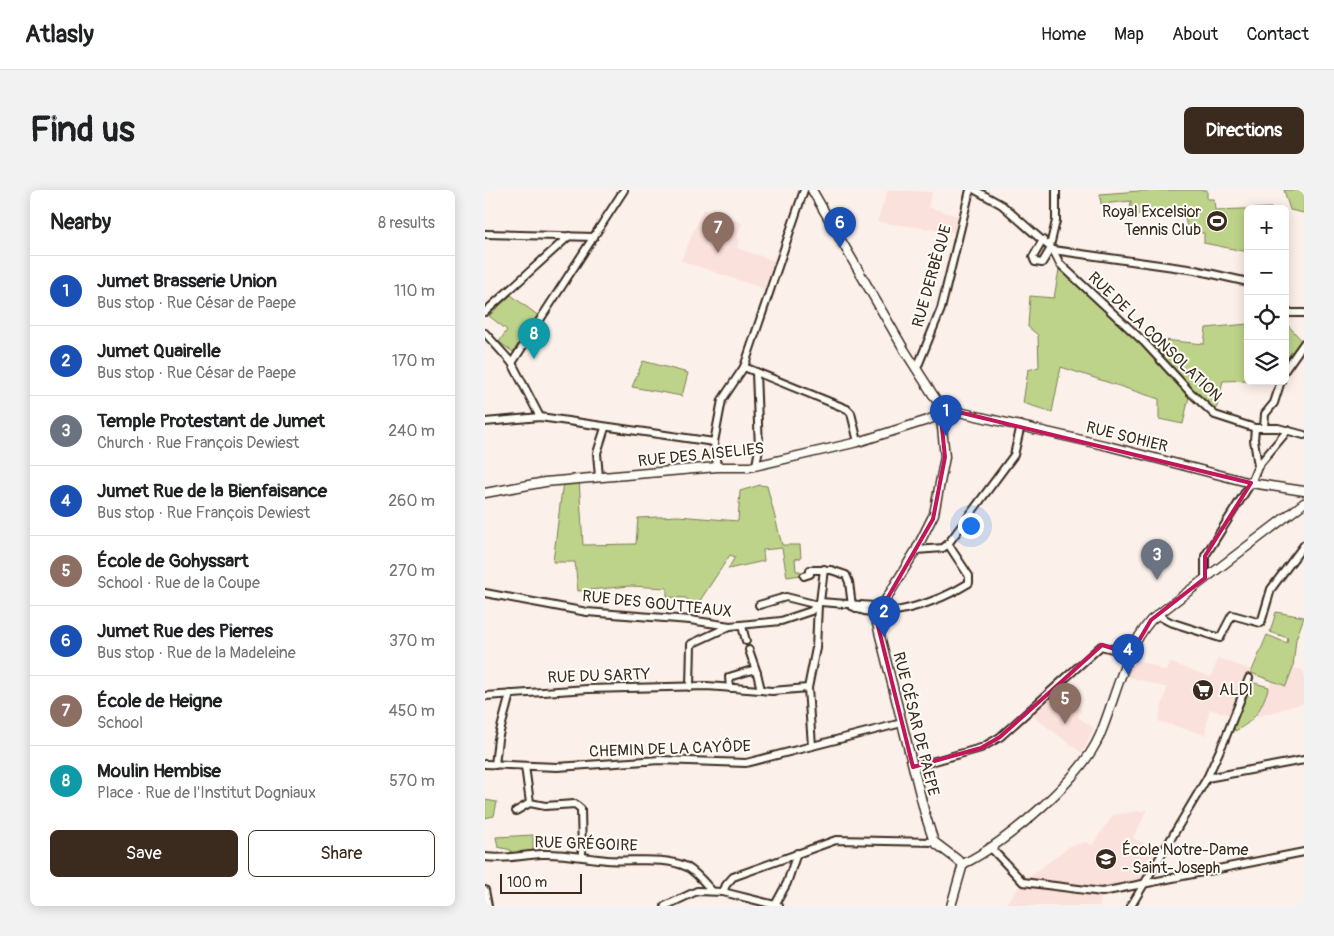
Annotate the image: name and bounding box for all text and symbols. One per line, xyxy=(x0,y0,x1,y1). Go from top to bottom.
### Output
text: Atlasly xyxy=(25,20,94,49)
text: Home xyxy=(1041,23,1086,46)
text: Map xyxy=(1114,23,1144,46)
text: About xyxy=(1172,23,1218,46)
text: Contact xyxy=(1246,23,1309,46)
button: Directions xyxy=(1184,107,1304,154)
text: Find us xyxy=(30,108,135,152)
place label: Royal Excelsior Tennis Club xyxy=(1102,202,1201,240)
map controls xyxy=(1244,205,1289,385)
button: + xyxy=(1244,205,1289,250)
pin: 6 xyxy=(824,207,856,248)
text: Nearby xyxy=(50,209,111,236)
sports icon: Royal Excelsior Tennis Club xyxy=(1205,209,1229,233)
pin: 7 xyxy=(702,212,734,253)
text: 8 results xyxy=(378,213,435,233)
street label: RUE DERBÈQUE xyxy=(907,222,956,330)
button: − xyxy=(1244,250,1289,295)
street label: RUE DE LA CONSOLATION xyxy=(1084,268,1226,406)
text: Jumet Brasserie Union xyxy=(97,269,277,293)
text: 1 xyxy=(63,281,69,301)
text: 110 m xyxy=(394,281,435,301)
text: Bus stop · Rue César de Paepe xyxy=(97,293,296,313)
button: locate xyxy=(1244,295,1289,340)
pin: 8 xyxy=(518,318,550,359)
text: Jumet Quairelle xyxy=(97,339,221,363)
button: layers xyxy=(1244,340,1289,385)
text: 2 xyxy=(62,351,70,371)
text: 170 m xyxy=(392,351,435,371)
text: Bus stop · Rue César de Paepe xyxy=(97,363,296,383)
pin: 1 xyxy=(930,395,962,436)
text: Temple Protestant de Jumet xyxy=(97,409,325,433)
street label: RUE SOHIER xyxy=(1084,417,1170,457)
text: 3 xyxy=(62,421,70,441)
text: 240 m xyxy=(388,421,435,441)
text: Church · Rue François Dewiest xyxy=(97,433,299,453)
street label: RUE DES AISELIES xyxy=(637,438,765,472)
text: Jumet Rue de la Bienfaisance xyxy=(97,479,327,503)
text: 4 xyxy=(61,491,71,511)
text: 260 m xyxy=(388,491,435,511)
text: Bus stop · Rue François Dewiest xyxy=(97,503,310,523)
your location xyxy=(958,513,984,539)
pin: 3 xyxy=(1141,539,1173,580)
text: École de Gohyssart xyxy=(97,549,249,573)
text: 5 xyxy=(62,561,70,581)
text: 270 m xyxy=(389,561,435,581)
text: School · Rue de la Coupe xyxy=(97,573,260,593)
street label: RUE DES GOUTTEAUX xyxy=(581,586,733,622)
pin: 2 xyxy=(868,596,900,637)
text: Jumet Rue des Pierres xyxy=(97,619,273,643)
text: 6 xyxy=(61,631,71,651)
text: 370 m xyxy=(389,631,435,651)
pin: 4 xyxy=(1112,634,1144,675)
text: Bus stop · Rue de la Madeleine xyxy=(97,643,296,663)
street label: RUE CÉSAR DE PAEPE xyxy=(888,650,944,798)
street label: RUE DU SARTY xyxy=(547,664,651,688)
supermarket icon: ALDI xyxy=(1191,678,1215,702)
place label: ALDI xyxy=(1219,680,1253,700)
pin: 5 xyxy=(1049,683,1081,724)
text: École de Heigne xyxy=(97,689,222,713)
text: 7 xyxy=(62,701,70,721)
text: 450 m xyxy=(388,701,435,721)
text: School xyxy=(97,713,143,733)
street label: CHEMIN DE LA CAYÔDE xyxy=(589,736,751,762)
text: Moulin Hembise xyxy=(97,759,221,783)
text: 8 xyxy=(62,771,70,791)
text: 570 m xyxy=(389,771,435,791)
text: Place · Rue de l'Institut Dogniaux xyxy=(97,783,316,803)
button: Save xyxy=(50,830,238,877)
button: Share xyxy=(248,830,435,877)
street label: RUE GRÉGOIRE xyxy=(534,832,638,856)
place label: École Notre-Dame - Saint-Joseph xyxy=(1122,840,1248,878)
school or university icon: École Notre-Dame - Saint-Joseph xyxy=(1094,847,1118,871)
scale bar xyxy=(500,871,583,894)
text: 100 m xyxy=(507,874,547,891)

